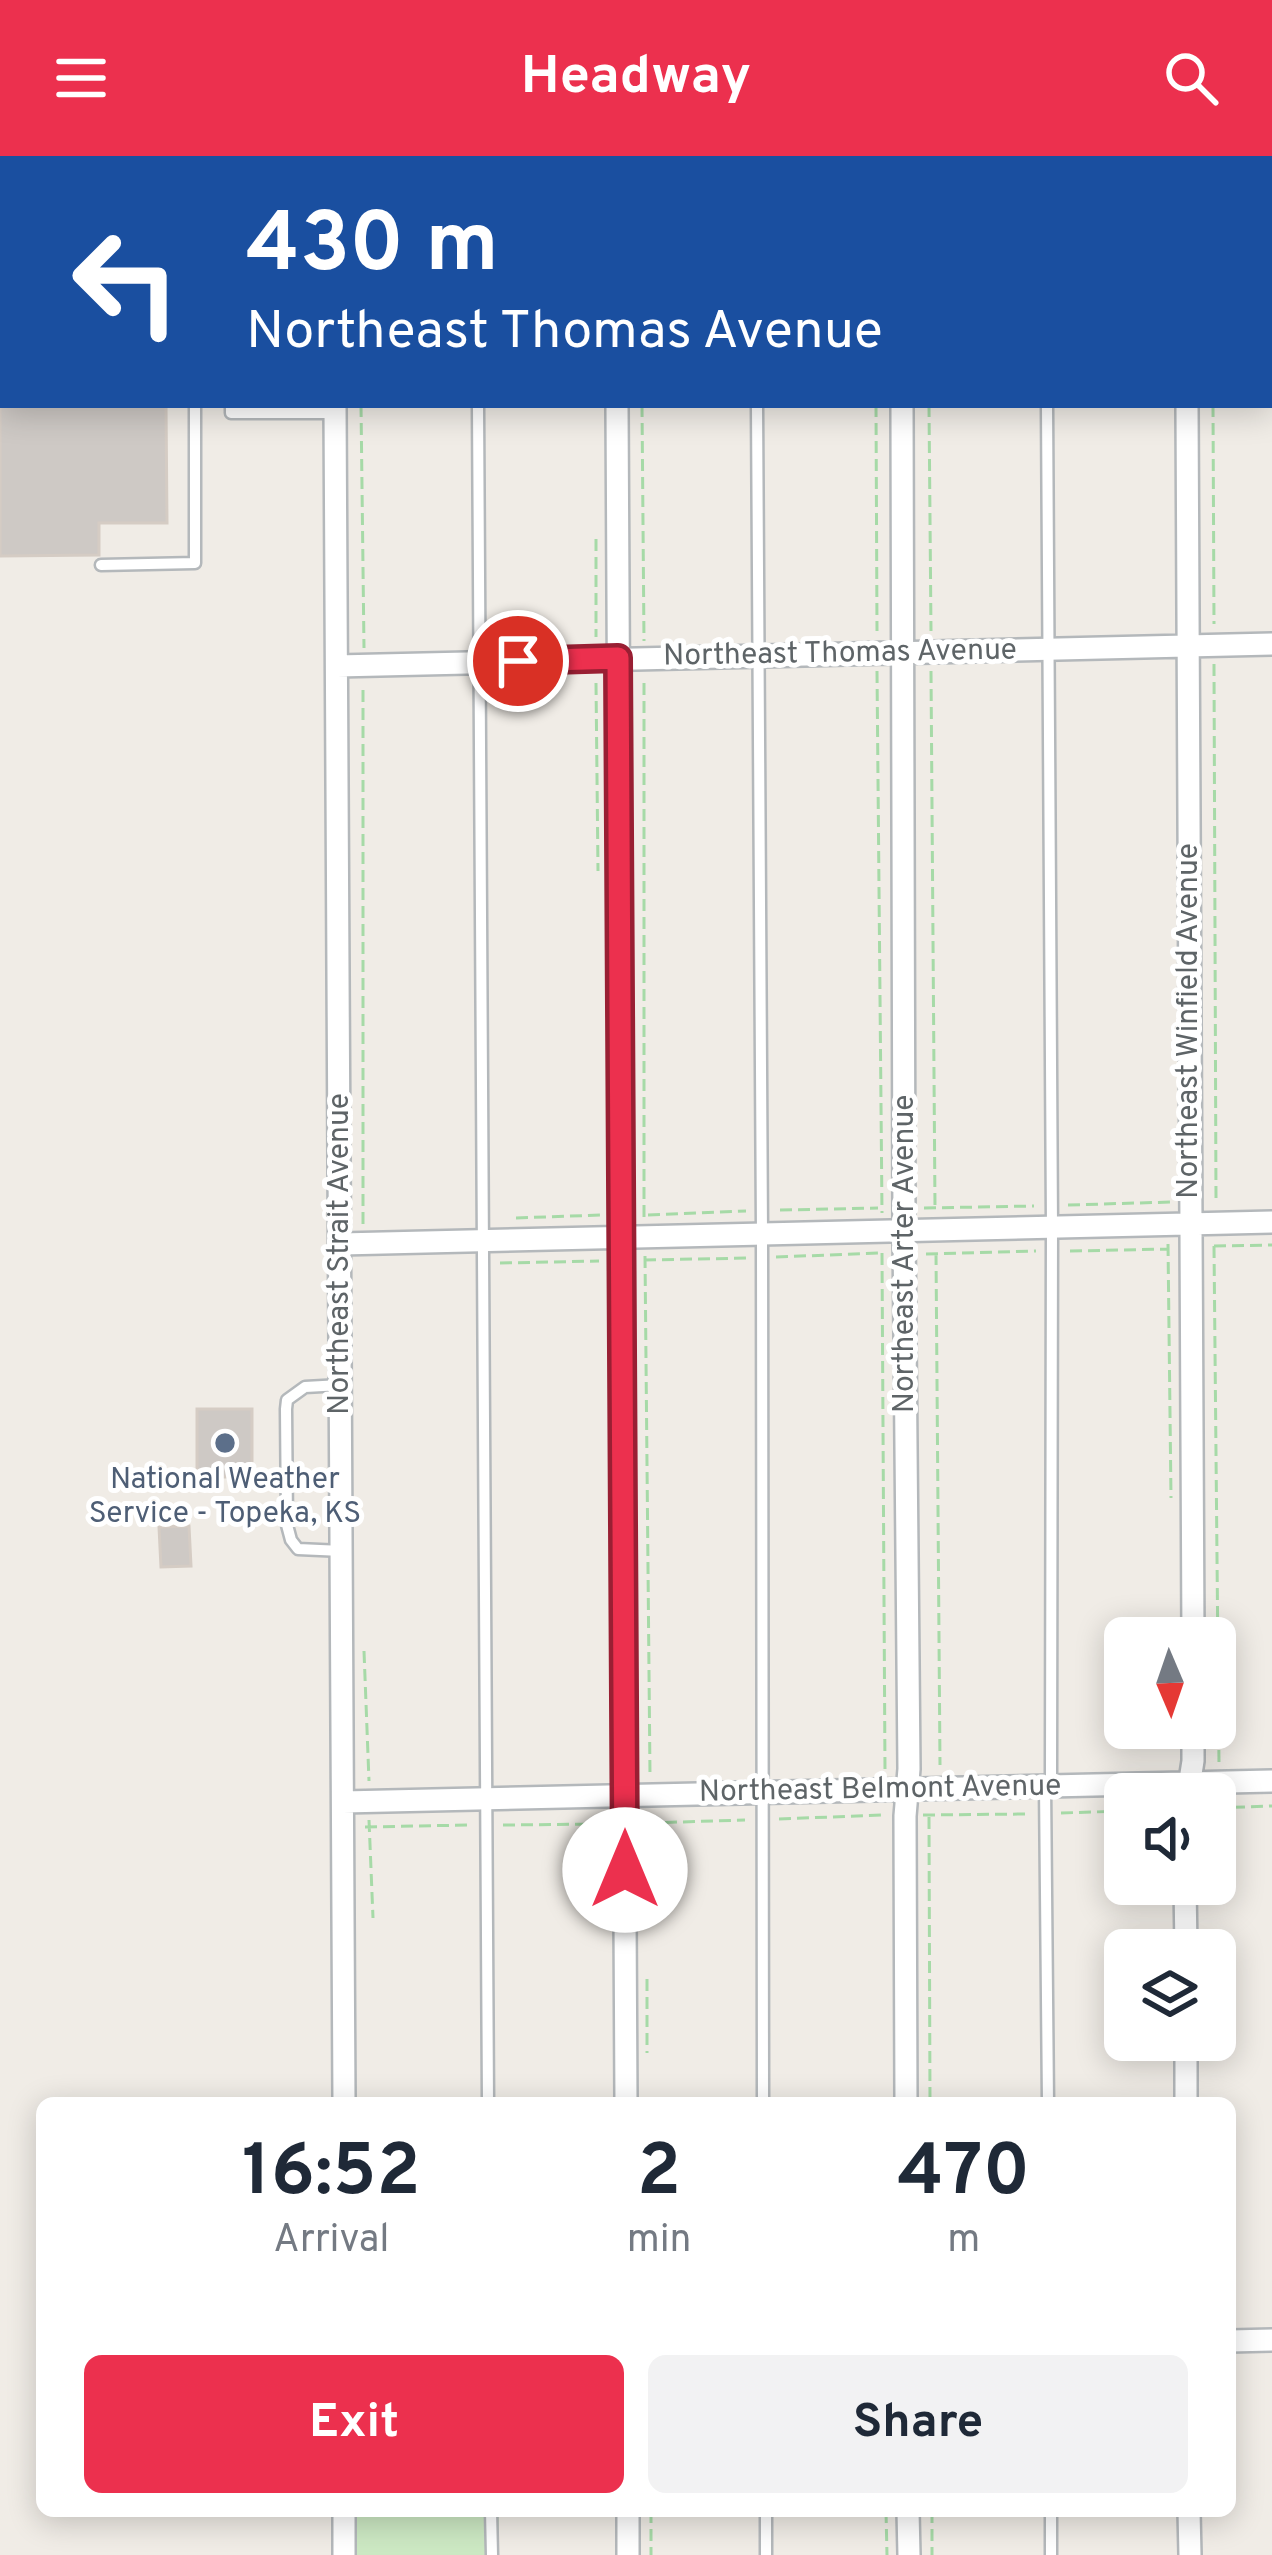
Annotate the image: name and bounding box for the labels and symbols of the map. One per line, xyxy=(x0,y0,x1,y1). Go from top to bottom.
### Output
pin xyxy=(467,610,569,712)
street label: Northeast Thomas Avenue xyxy=(663,632,1017,676)
street label: Northeast Winfield Avenue xyxy=(1171,843,1208,1199)
street label: Northeast Strait Avenue xyxy=(322,1093,359,1415)
street label: Northeast Arter Avenue xyxy=(887,1095,924,1413)
marker: National Weather Service - Topeka, KS xyxy=(212,1430,238,1456)
place label: National Weather Service - Topeka, KS xyxy=(89,1462,361,1533)
north arrow xyxy=(1104,1617,1236,1749)
street label: Northeast Belmont Avenue xyxy=(699,1768,1061,1812)
position arrow xyxy=(562,1807,688,1933)

